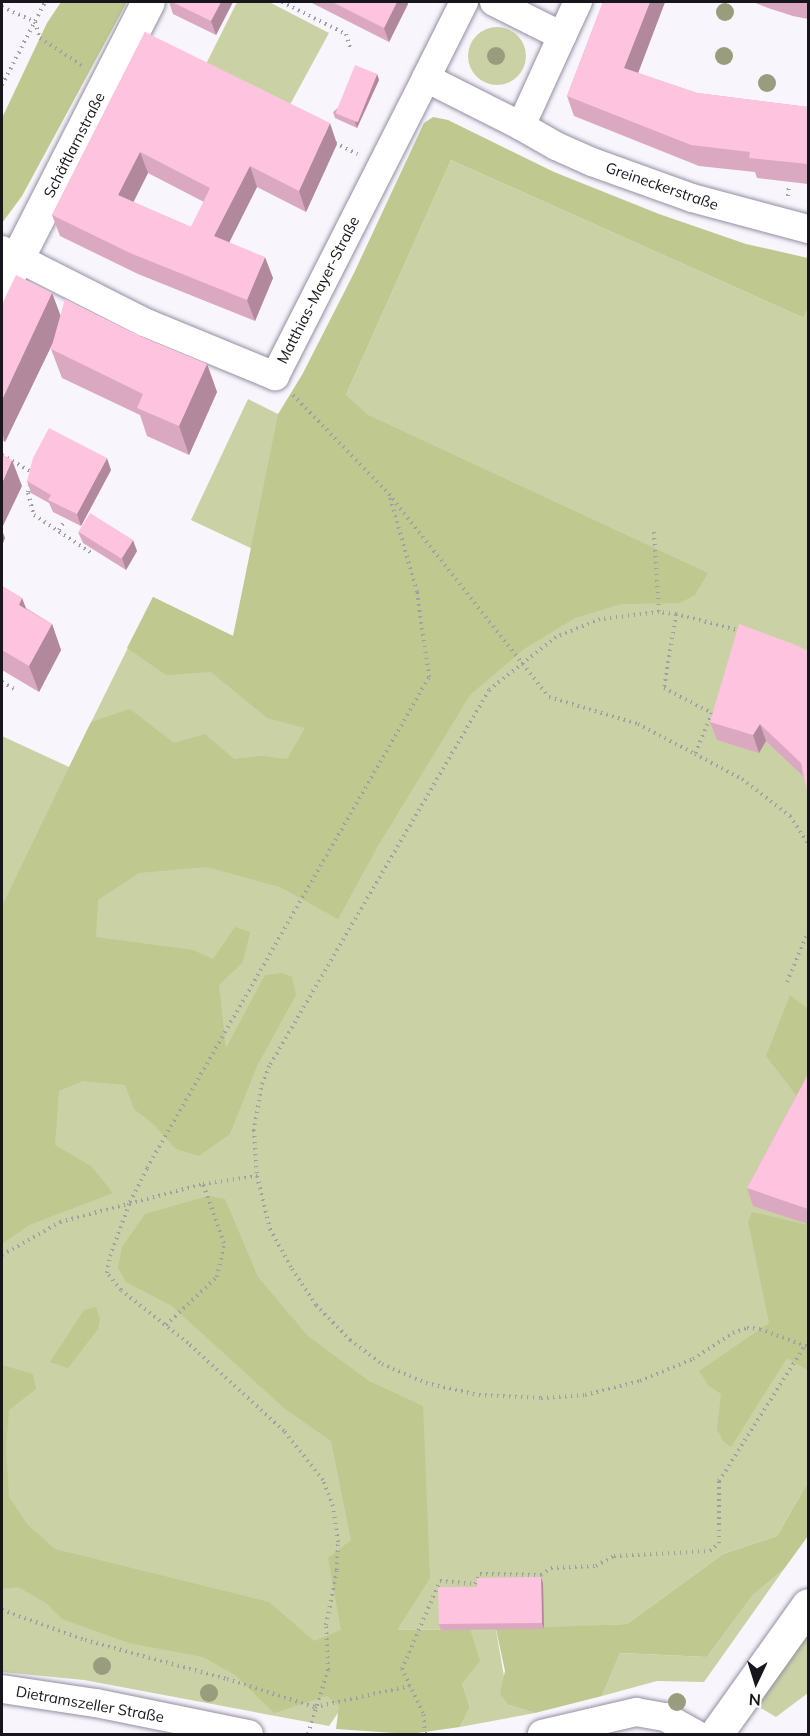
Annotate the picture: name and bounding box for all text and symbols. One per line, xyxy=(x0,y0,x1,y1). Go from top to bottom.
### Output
street label: Schäftlarnstraße xyxy=(40,89,108,201)
street label: Greineckerstraße xyxy=(603,158,721,214)
street label: Matthias-Mayer-Straße xyxy=(273,213,363,367)
north arrow xyxy=(726,1652,786,1712)
street label: Dietramszeller Straße xyxy=(15,1682,165,1726)
text: N xyxy=(748,1690,761,1710)

